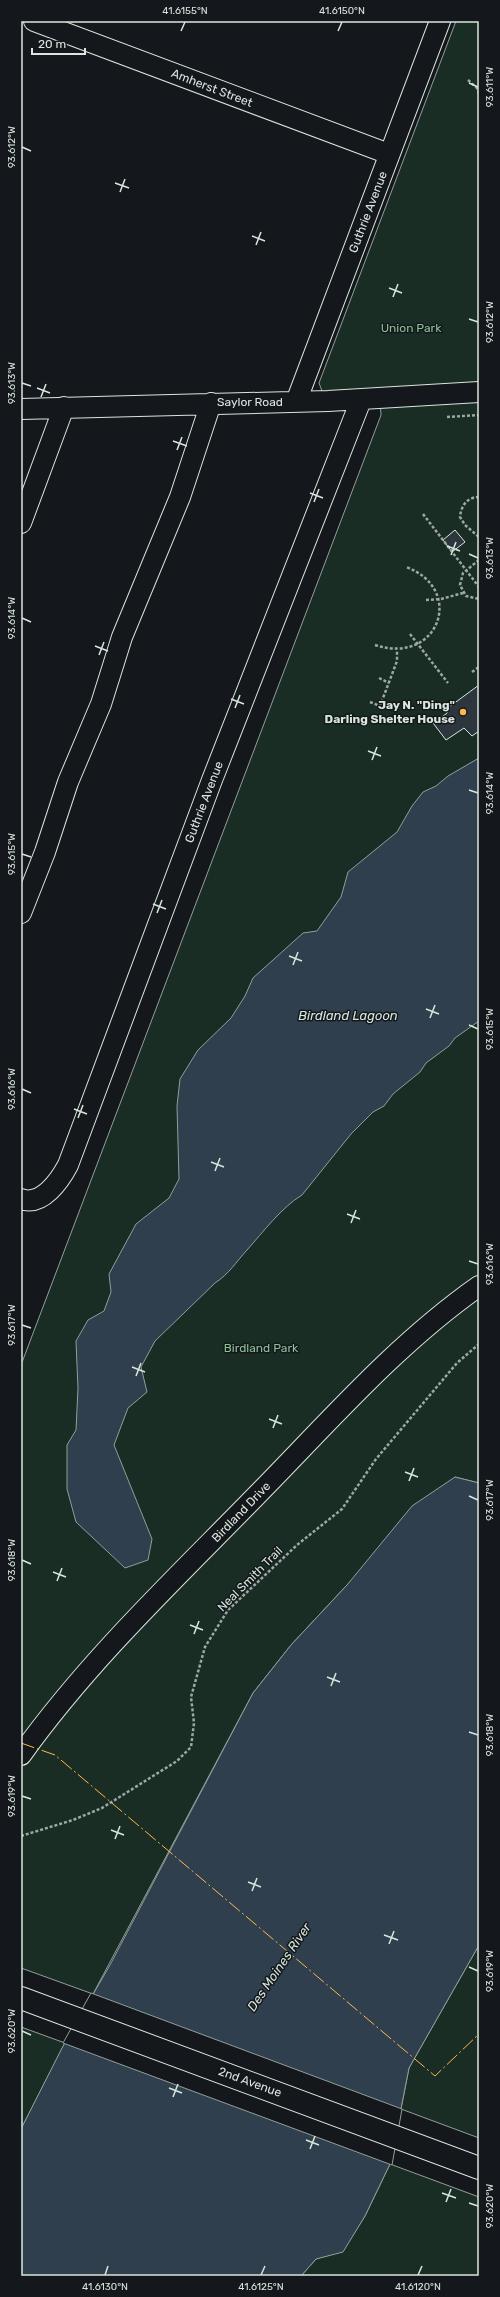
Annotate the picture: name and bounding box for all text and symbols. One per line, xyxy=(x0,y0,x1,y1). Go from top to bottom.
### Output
text: 41.6155°N xyxy=(162,5,208,17)
text: 41.6150°N xyxy=(319,5,365,17)
scale bar xyxy=(32,30,85,56)
text: 20 m xyxy=(38,37,66,51)
street label: Amherst Street xyxy=(169,66,255,110)
text: 93.611°W xyxy=(484,67,496,107)
text: 93.612°W xyxy=(6,126,18,168)
street label: Guthrie Avenue xyxy=(346,169,390,255)
text: 93.612°W xyxy=(484,301,496,343)
park label: Union Park xyxy=(381,321,442,335)
text: 93.613°W xyxy=(6,362,18,404)
street label: Saylor Road xyxy=(217,395,283,409)
text: 93.613°W xyxy=(484,537,496,579)
text: 93.614°W xyxy=(6,597,18,639)
place label: Jay N. "Ding" Darling Shelter House xyxy=(325,698,455,726)
marker: Jay N. "Ding" Darling Shelter House xyxy=(458,707,468,717)
street label: Guthrie Avenue xyxy=(182,759,226,845)
text: 93.614°W xyxy=(484,772,496,814)
text: 93.615°W xyxy=(6,833,18,875)
water label: Birdland Lagoon xyxy=(298,1008,398,1024)
text: 93.615°W xyxy=(484,1008,496,1050)
text: 93.616°W xyxy=(6,1068,18,1110)
text: 93.616°W xyxy=(484,1243,496,1285)
text: 93.617°W xyxy=(6,1304,18,1346)
park label: Birdland Park xyxy=(224,1341,299,1355)
street label: Birdland Drive xyxy=(209,1479,273,1545)
text: 93.617°W xyxy=(484,1479,496,1521)
text: 93.618°W xyxy=(6,1539,18,1581)
street label: Neal Smith Trail xyxy=(215,1544,285,1614)
text: 93.618°W xyxy=(484,1714,496,1756)
text: 93.619°W xyxy=(6,1775,18,1817)
water label: Des Moines River xyxy=(244,1919,315,2014)
text: 93.619°W xyxy=(484,1950,496,1992)
text: 93.620°W xyxy=(6,2009,18,2053)
street label: 2nd Avenue xyxy=(217,2064,284,2100)
text: 93.620°W xyxy=(484,2184,496,2228)
text: 41.6130°N xyxy=(82,2281,128,2293)
text: 41.6125°N xyxy=(238,2281,284,2293)
text: 41.6120°N xyxy=(395,2281,441,2293)

